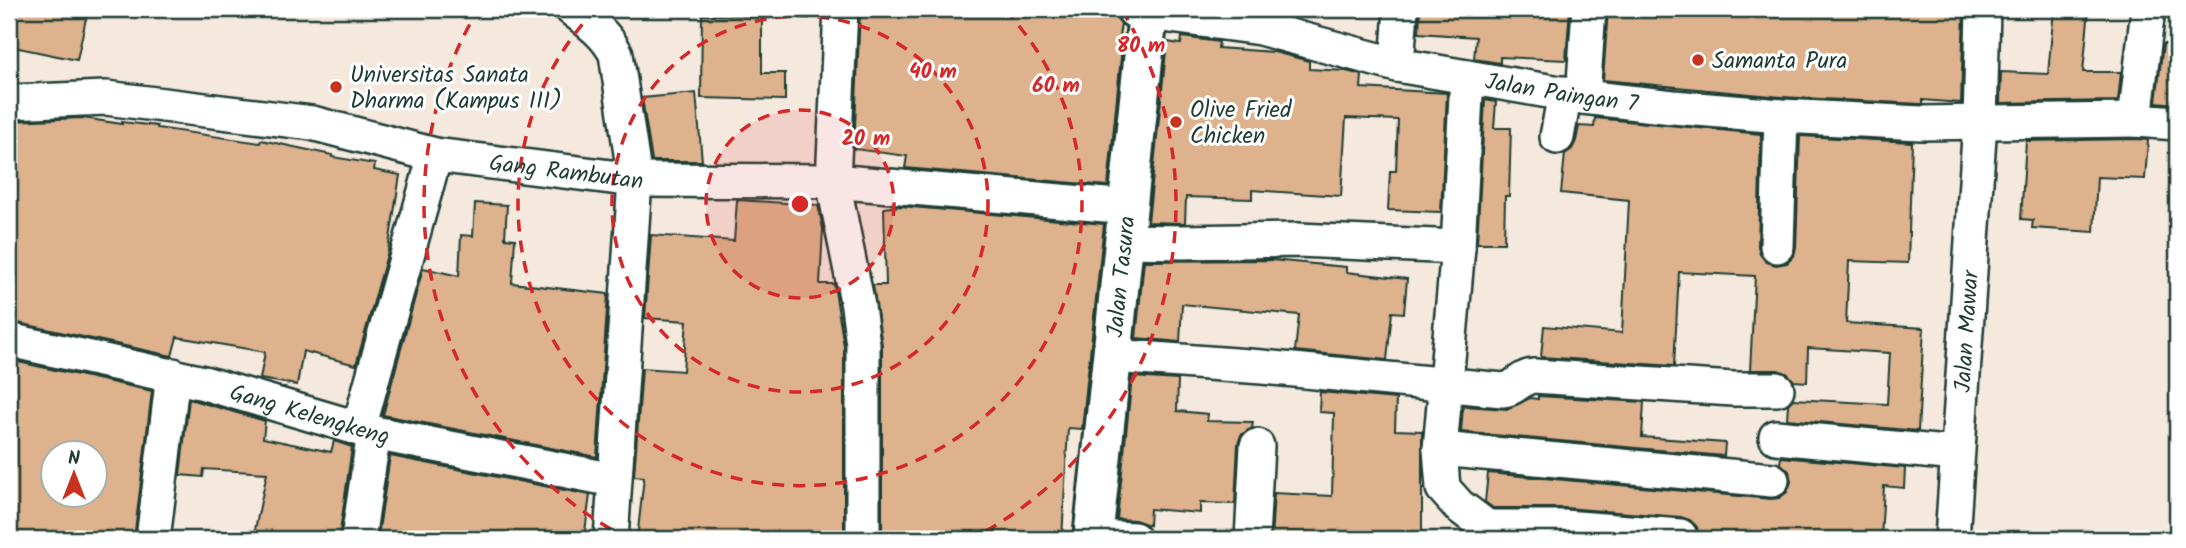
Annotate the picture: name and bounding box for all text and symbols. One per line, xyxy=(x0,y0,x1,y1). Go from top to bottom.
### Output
text: 80 m xyxy=(1117,30,1165,63)
place label: Samanta Pura xyxy=(1712,44,1847,80)
marker: Samanta Pura xyxy=(1690,52,1706,68)
text: 40 m xyxy=(909,56,957,89)
place label: Universitas Sanata Dharma (Kampus III) xyxy=(350,58,562,120)
street label: Jalan Paingan 7 xyxy=(1482,64,1641,123)
text: 60 m xyxy=(1032,70,1080,103)
marker: Universitas Sanata Dharma (Kampus III) xyxy=(328,79,344,95)
place label: Olive Fried Chicken xyxy=(1190,93,1292,155)
marker: Olive Fried Chicken xyxy=(1168,114,1184,130)
text: 20 m xyxy=(842,123,890,156)
street label: Gang Rambutan xyxy=(487,146,643,200)
centre of rings xyxy=(788,192,812,216)
street label: Jalan Tasura xyxy=(1098,214,1147,339)
street label: Jalan Mawar xyxy=(1946,268,1990,394)
street label: Gang Kelengkeng xyxy=(225,376,392,456)
north arrow xyxy=(38,440,108,510)
text: N xyxy=(68,444,80,474)

